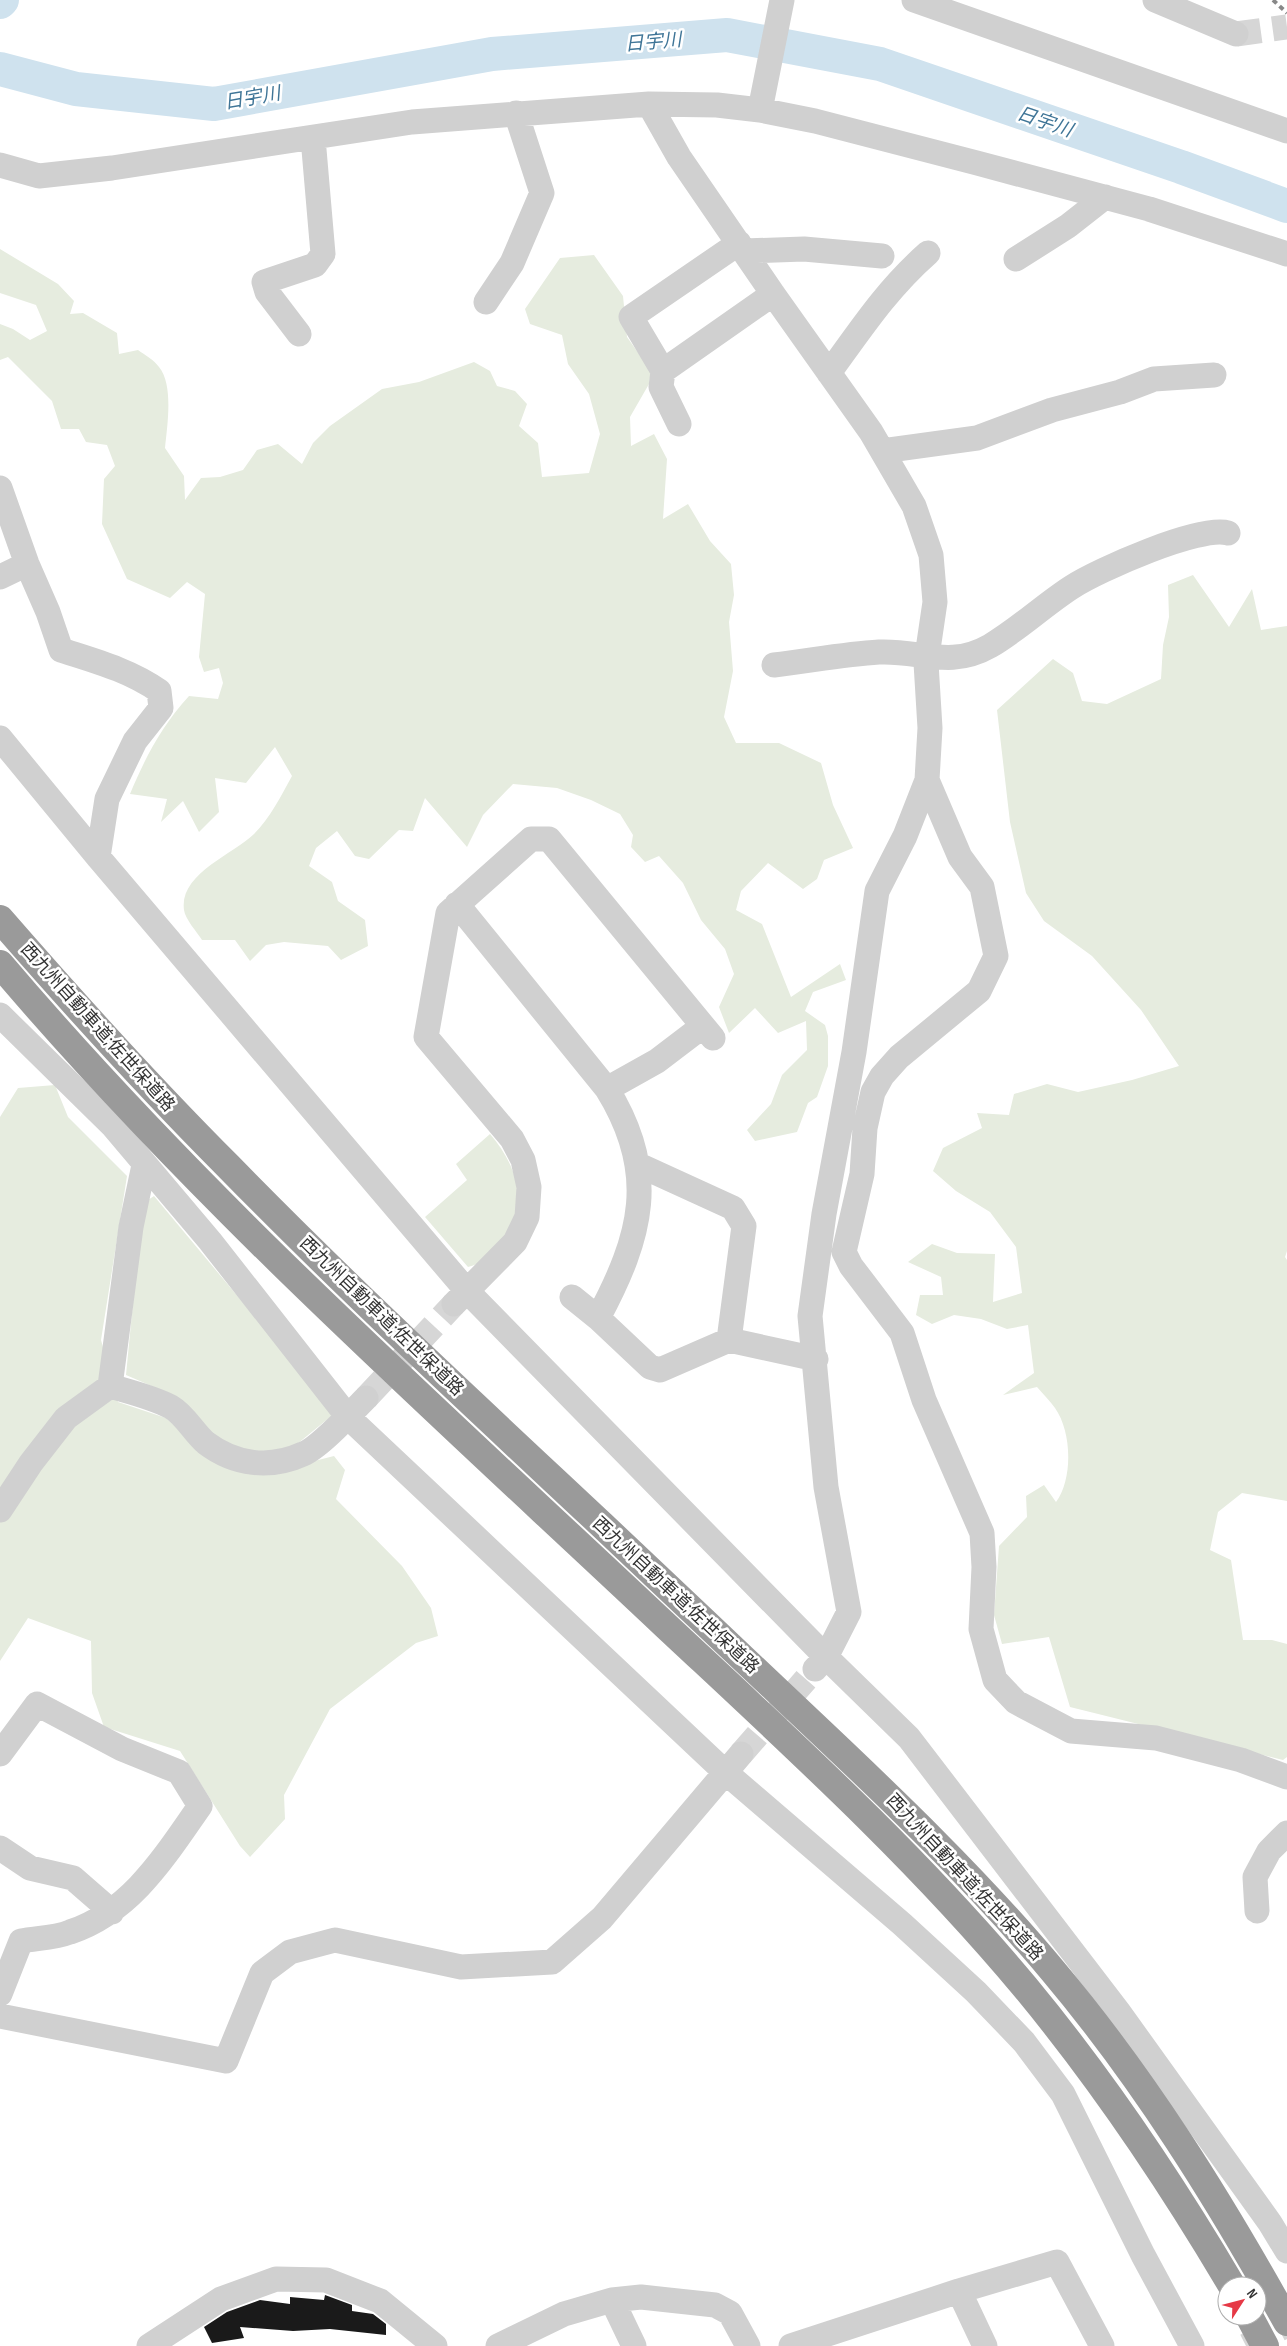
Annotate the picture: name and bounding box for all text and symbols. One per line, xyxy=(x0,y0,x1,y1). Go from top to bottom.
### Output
water label: 日宇川 xyxy=(624,28,685,56)
water label: 日宇川 xyxy=(222,82,284,115)
water label: 日宇川 xyxy=(1014,102,1077,143)
street label: 西九州自動車道;佐世保道路 xyxy=(16,939,179,1116)
street label: 西九州自動車道;佐世保道路 xyxy=(295,1233,468,1400)
street label: 西九州自動車道;佐世保道路 xyxy=(588,1513,763,1678)
street label: 西九州自動車道;佐世保道路 xyxy=(882,1790,1047,1965)
north arrow xyxy=(1217,2276,1267,2326)
text: N xyxy=(1243,2286,1261,2302)

